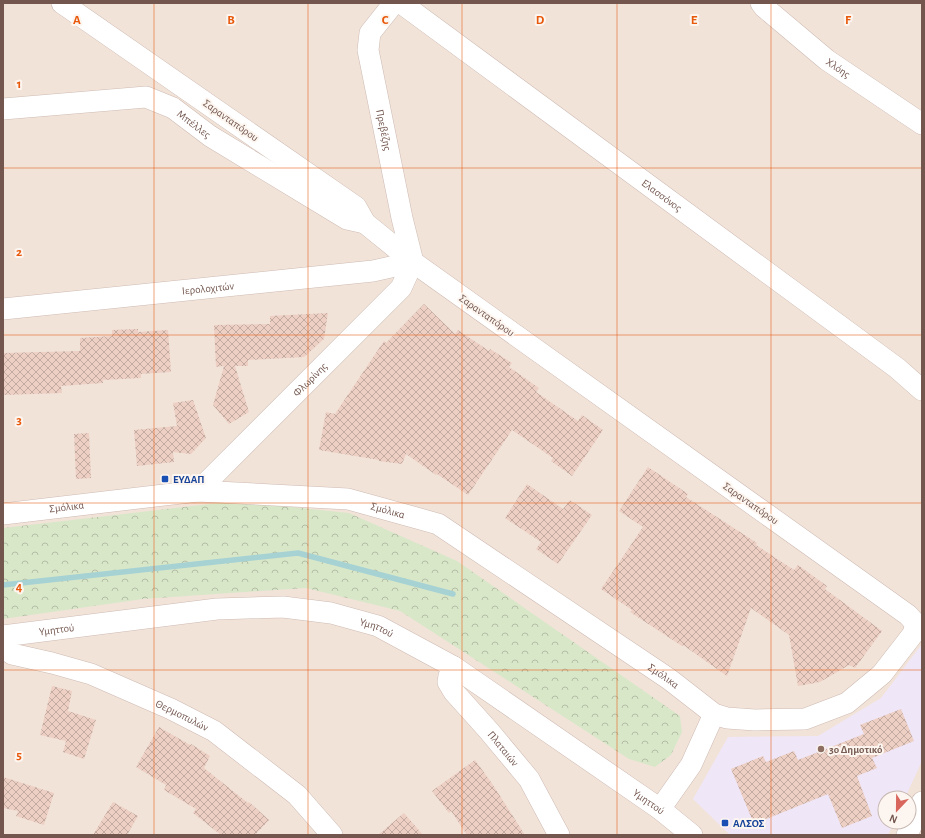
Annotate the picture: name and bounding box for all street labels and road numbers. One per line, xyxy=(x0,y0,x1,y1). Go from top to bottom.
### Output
street label: Χλόης xyxy=(824,56,852,80)
street label: Σαρανταπόρου xyxy=(201,97,260,143)
street label: Μπέλλες xyxy=(175,108,213,140)
street label: Πρεβέζης xyxy=(374,108,393,151)
street label: Ελασσόνος xyxy=(640,177,684,214)
street label: Ιερολοχιτών xyxy=(181,280,235,297)
street label: Σαρανταπόρου xyxy=(457,292,516,338)
street label: Φλωρίνης xyxy=(291,361,329,399)
street label: Σαρανταπόρου xyxy=(721,480,780,526)
street label: Σμόλικα xyxy=(49,499,85,515)
street label: Σμόλικα xyxy=(369,501,406,521)
street label: Υμηττού xyxy=(358,616,395,639)
street label: Υμηττού xyxy=(38,622,75,637)
street label: Σμόλικα xyxy=(646,662,681,691)
street label: Θερμοπυλών xyxy=(154,698,210,733)
street label: Πλαταιών xyxy=(485,729,521,769)
street label: Υμηττού xyxy=(631,787,667,816)

